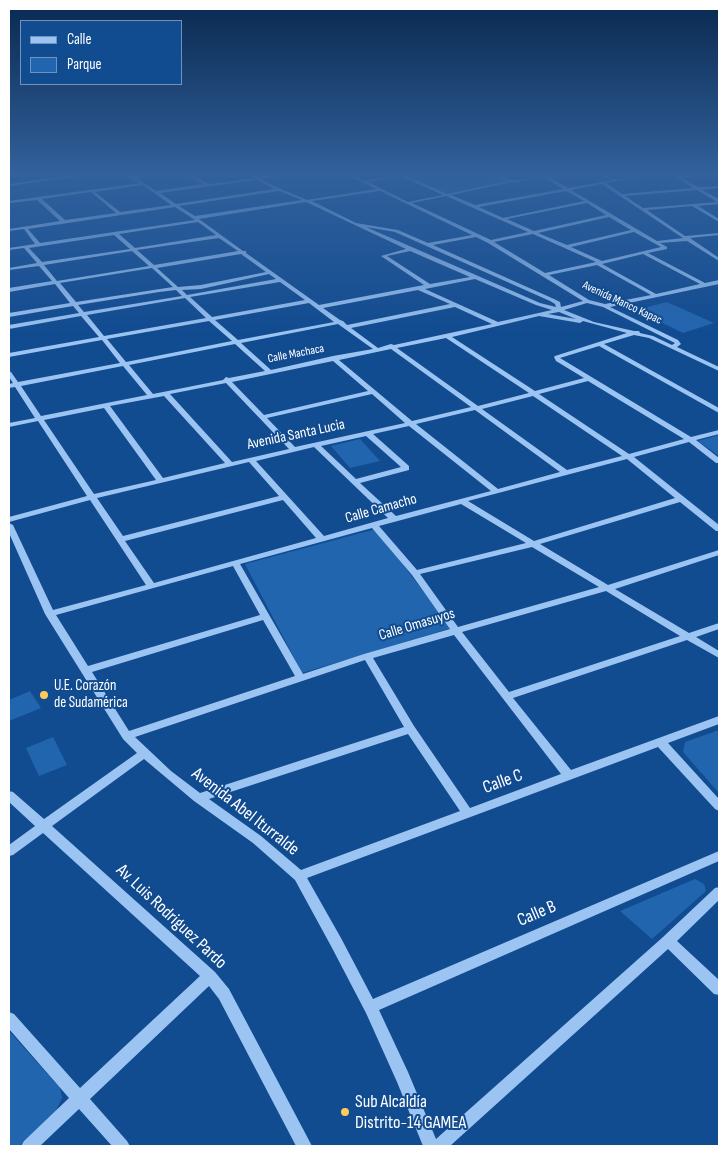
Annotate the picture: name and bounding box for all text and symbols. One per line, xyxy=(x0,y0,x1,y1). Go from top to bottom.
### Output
legend xyxy=(20,20,182,85)
text: Calle xyxy=(67,30,91,49)
text: Parque xyxy=(67,55,102,74)
street label: Avenida Manco Kapac xyxy=(580,278,664,328)
street label: Calle Machaca xyxy=(267,341,325,367)
street label: Avenida Santa Lucia xyxy=(246,416,346,454)
street label: Calle Camacho xyxy=(343,490,419,528)
street label: Calle Omasuyos xyxy=(377,605,457,645)
place label: U.E. Corazón de Sudamérica xyxy=(54,677,128,712)
marker: U.E. Corazón de Sudamérica xyxy=(38,689,50,701)
street label: Avenida Abel Iturralde xyxy=(187,763,303,861)
street label: Calle C xyxy=(480,765,526,799)
street label: Av. Luis Rodriguez Pardo xyxy=(111,860,231,974)
street label: Calle B xyxy=(514,896,560,932)
place label: Sub Alcaldía Distrito-14 GAMEA xyxy=(355,1091,466,1134)
marker: Sub Alcaldía Distrito-14 GAMEA xyxy=(339,1106,351,1118)

